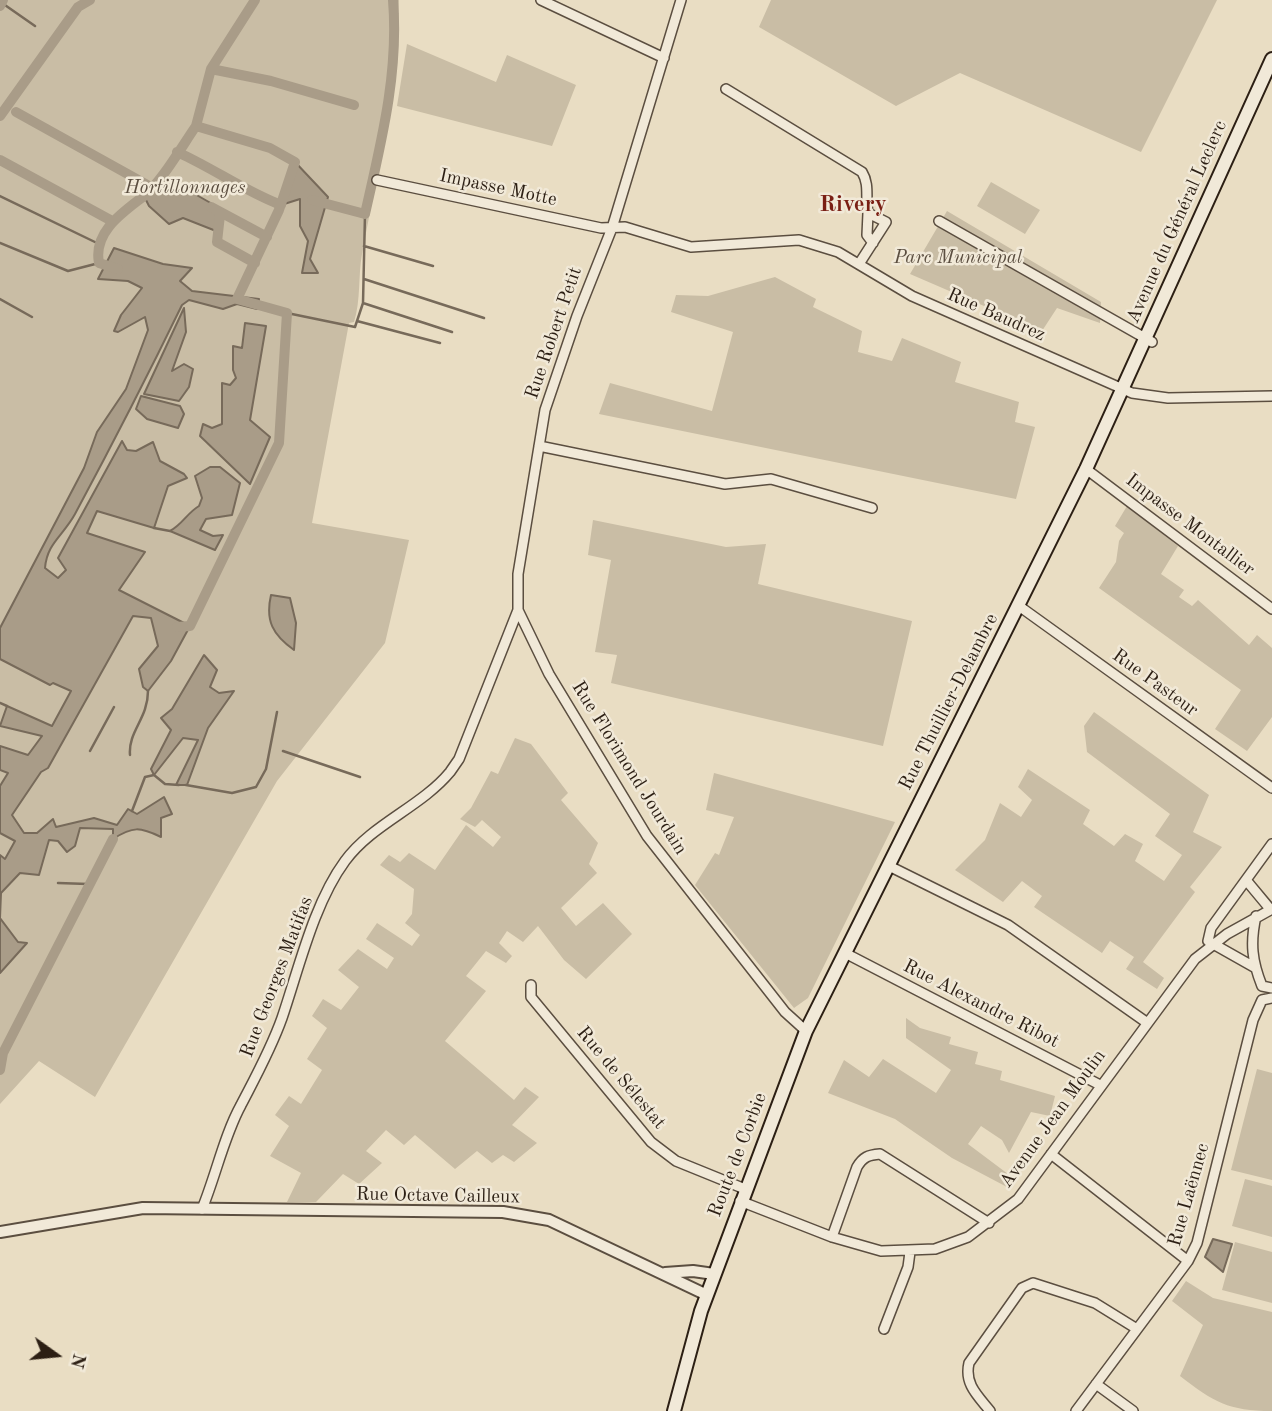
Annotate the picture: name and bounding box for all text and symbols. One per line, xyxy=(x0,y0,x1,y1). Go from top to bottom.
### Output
street label: Avenue du Général Leclerc xyxy=(1122,117,1232,327)
street label: Impasse Motte xyxy=(437,164,559,212)
park label: Hortillonnages xyxy=(124,177,246,199)
district label: Rivery xyxy=(819,191,887,219)
park label: Parc Municipal xyxy=(894,247,1022,269)
street label: Rue Robert Petit xyxy=(521,264,587,402)
street label: Rue Baudrez xyxy=(943,283,1049,347)
street label: Impasse Montallier xyxy=(1121,469,1259,581)
street label: Rue Thuillier-Delambre xyxy=(894,610,1004,794)
street label: Rue Pasteur xyxy=(1108,644,1202,722)
street label: Rue Florimond Jourdain xyxy=(566,677,692,859)
street label: Rue Georges Matifas xyxy=(236,893,318,1061)
street label: Rue Alexandre Ribot xyxy=(899,955,1063,1053)
street label: Rue de Sélestat xyxy=(571,1022,671,1134)
street label: Avenue Jean Moulin xyxy=(995,1045,1111,1193)
street label: Route de Corbie xyxy=(704,1090,772,1220)
street label: Rue Laënnec xyxy=(1163,1141,1215,1249)
street label: Rue Octave Cailleux xyxy=(356,1183,520,1209)
north arrow xyxy=(21,1320,91,1390)
text: N xyxy=(66,1351,88,1370)

